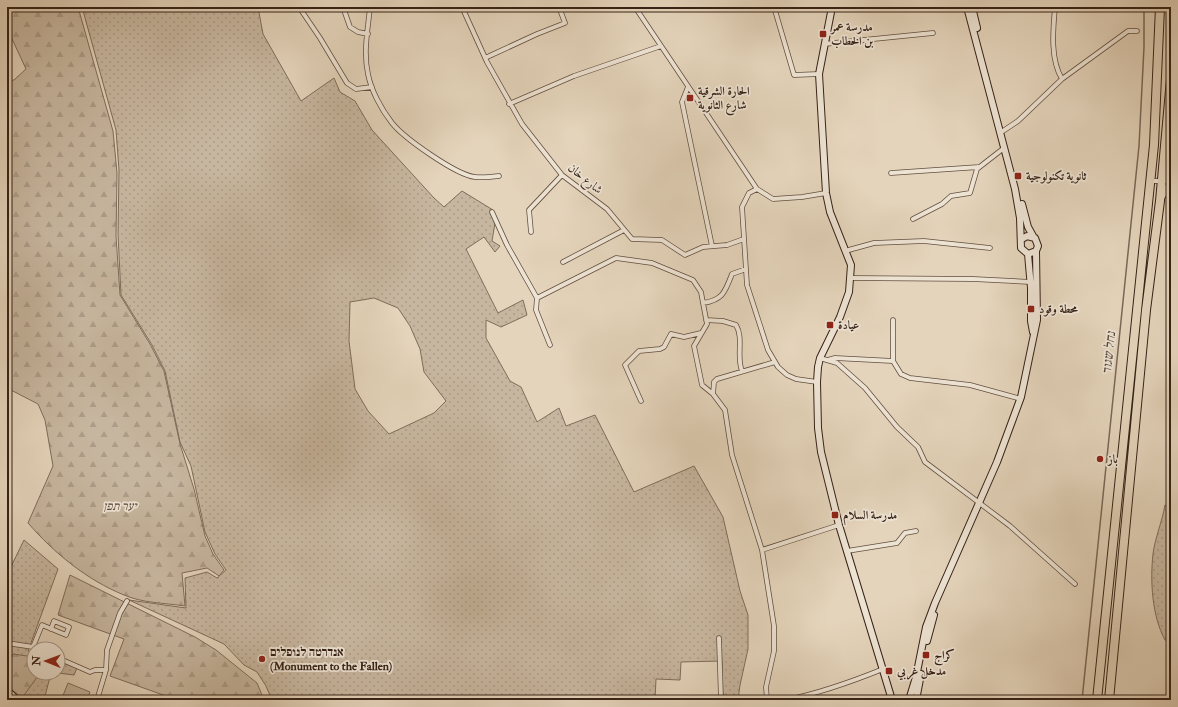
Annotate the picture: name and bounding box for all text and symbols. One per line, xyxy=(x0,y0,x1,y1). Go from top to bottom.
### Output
place label: مدرسة عمر بن الخطاب xyxy=(829,20,874,49)
marker: مدرسة عمر بن الخطاب xyxy=(818,29,828,39)
place label: الحارة الشرقية شارع الثانوية xyxy=(698,84,750,116)
marker: الحارة الشرقية شارع الثانوية xyxy=(685,93,695,103)
street label: شارع خان xyxy=(563,161,605,200)
place label: ثانوية تكنولوجية xyxy=(1026,169,1087,184)
marker: ثانوية تكنولوجية xyxy=(1013,171,1023,181)
place label: محطة وقود xyxy=(1039,302,1079,317)
marker: محطة وقود xyxy=(1026,304,1036,314)
place label: عيادة xyxy=(838,318,860,333)
marker: عيادة xyxy=(825,320,835,330)
water label: נחל שגור xyxy=(1099,329,1119,375)
place label: باز xyxy=(1106,452,1118,467)
marker: باز xyxy=(1095,454,1105,464)
park label: יער תפן xyxy=(104,499,138,514)
place label: مدرسة السلام xyxy=(843,508,898,526)
marker: مدرسة السلام xyxy=(830,510,840,520)
north arrow xyxy=(26,641,66,681)
place label: אנדרטה לנופלים (Monument to the Fallen) xyxy=(270,645,392,674)
place label: كراج xyxy=(934,648,955,666)
marker: كراج xyxy=(921,650,931,660)
marker: אנדרטה לנופלים (Monument to the Fallen) xyxy=(257,654,267,664)
text: N xyxy=(30,655,43,667)
place label: مدخل غربي xyxy=(896,664,946,681)
marker: مدخل غربي xyxy=(884,666,894,676)

